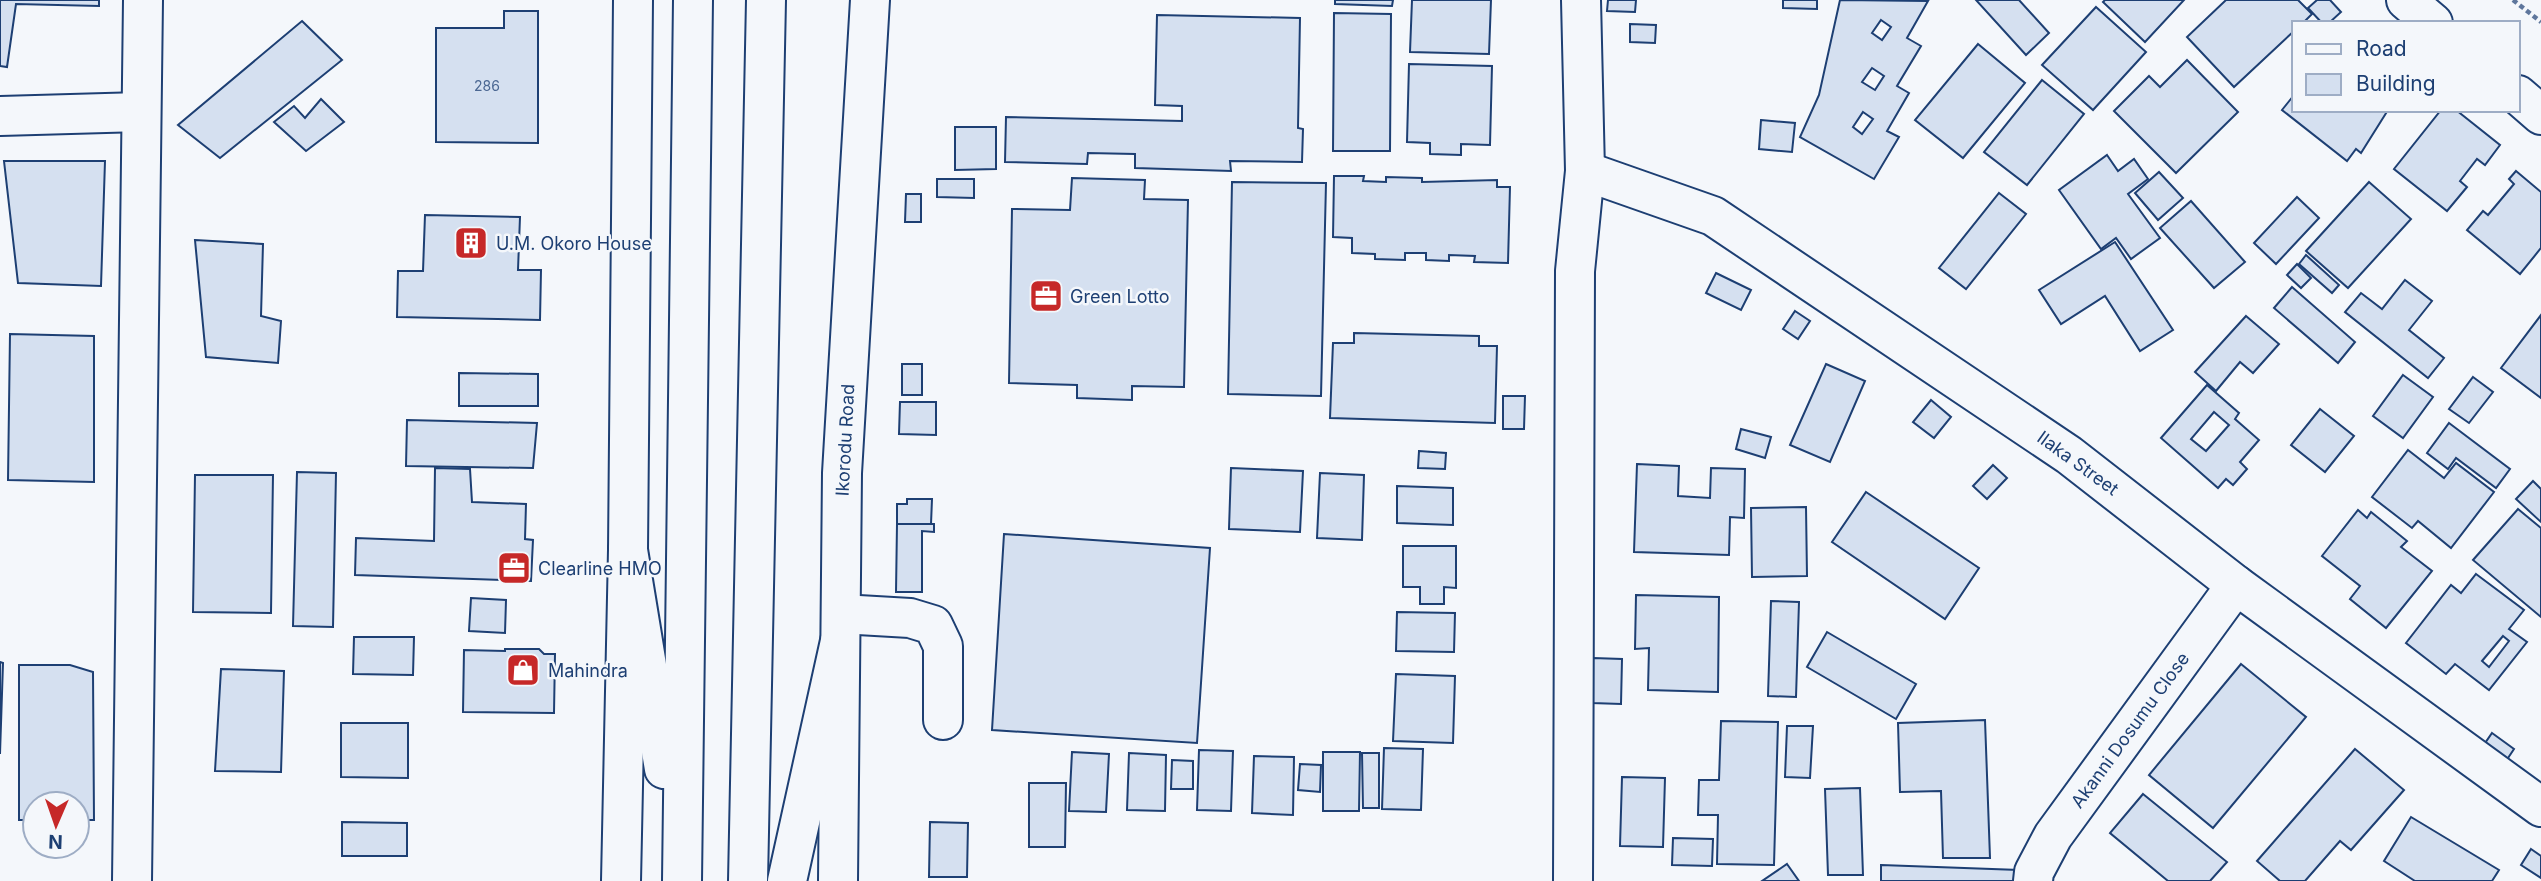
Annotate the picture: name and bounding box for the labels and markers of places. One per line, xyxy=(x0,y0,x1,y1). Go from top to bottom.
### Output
building icon: U.M. Okoro House xyxy=(452,224,490,262)
place label: U.M. Okoro House xyxy=(496,233,652,254)
office icon: Green Lotto xyxy=(1027,277,1065,315)
place label: Green Lotto xyxy=(1070,286,1170,307)
office icon: Clearline HMO xyxy=(495,549,533,587)
place label: Clearline HMO xyxy=(538,558,662,579)
shop icon: Mahindra xyxy=(504,651,542,689)
place label: Mahindra xyxy=(548,660,628,681)

